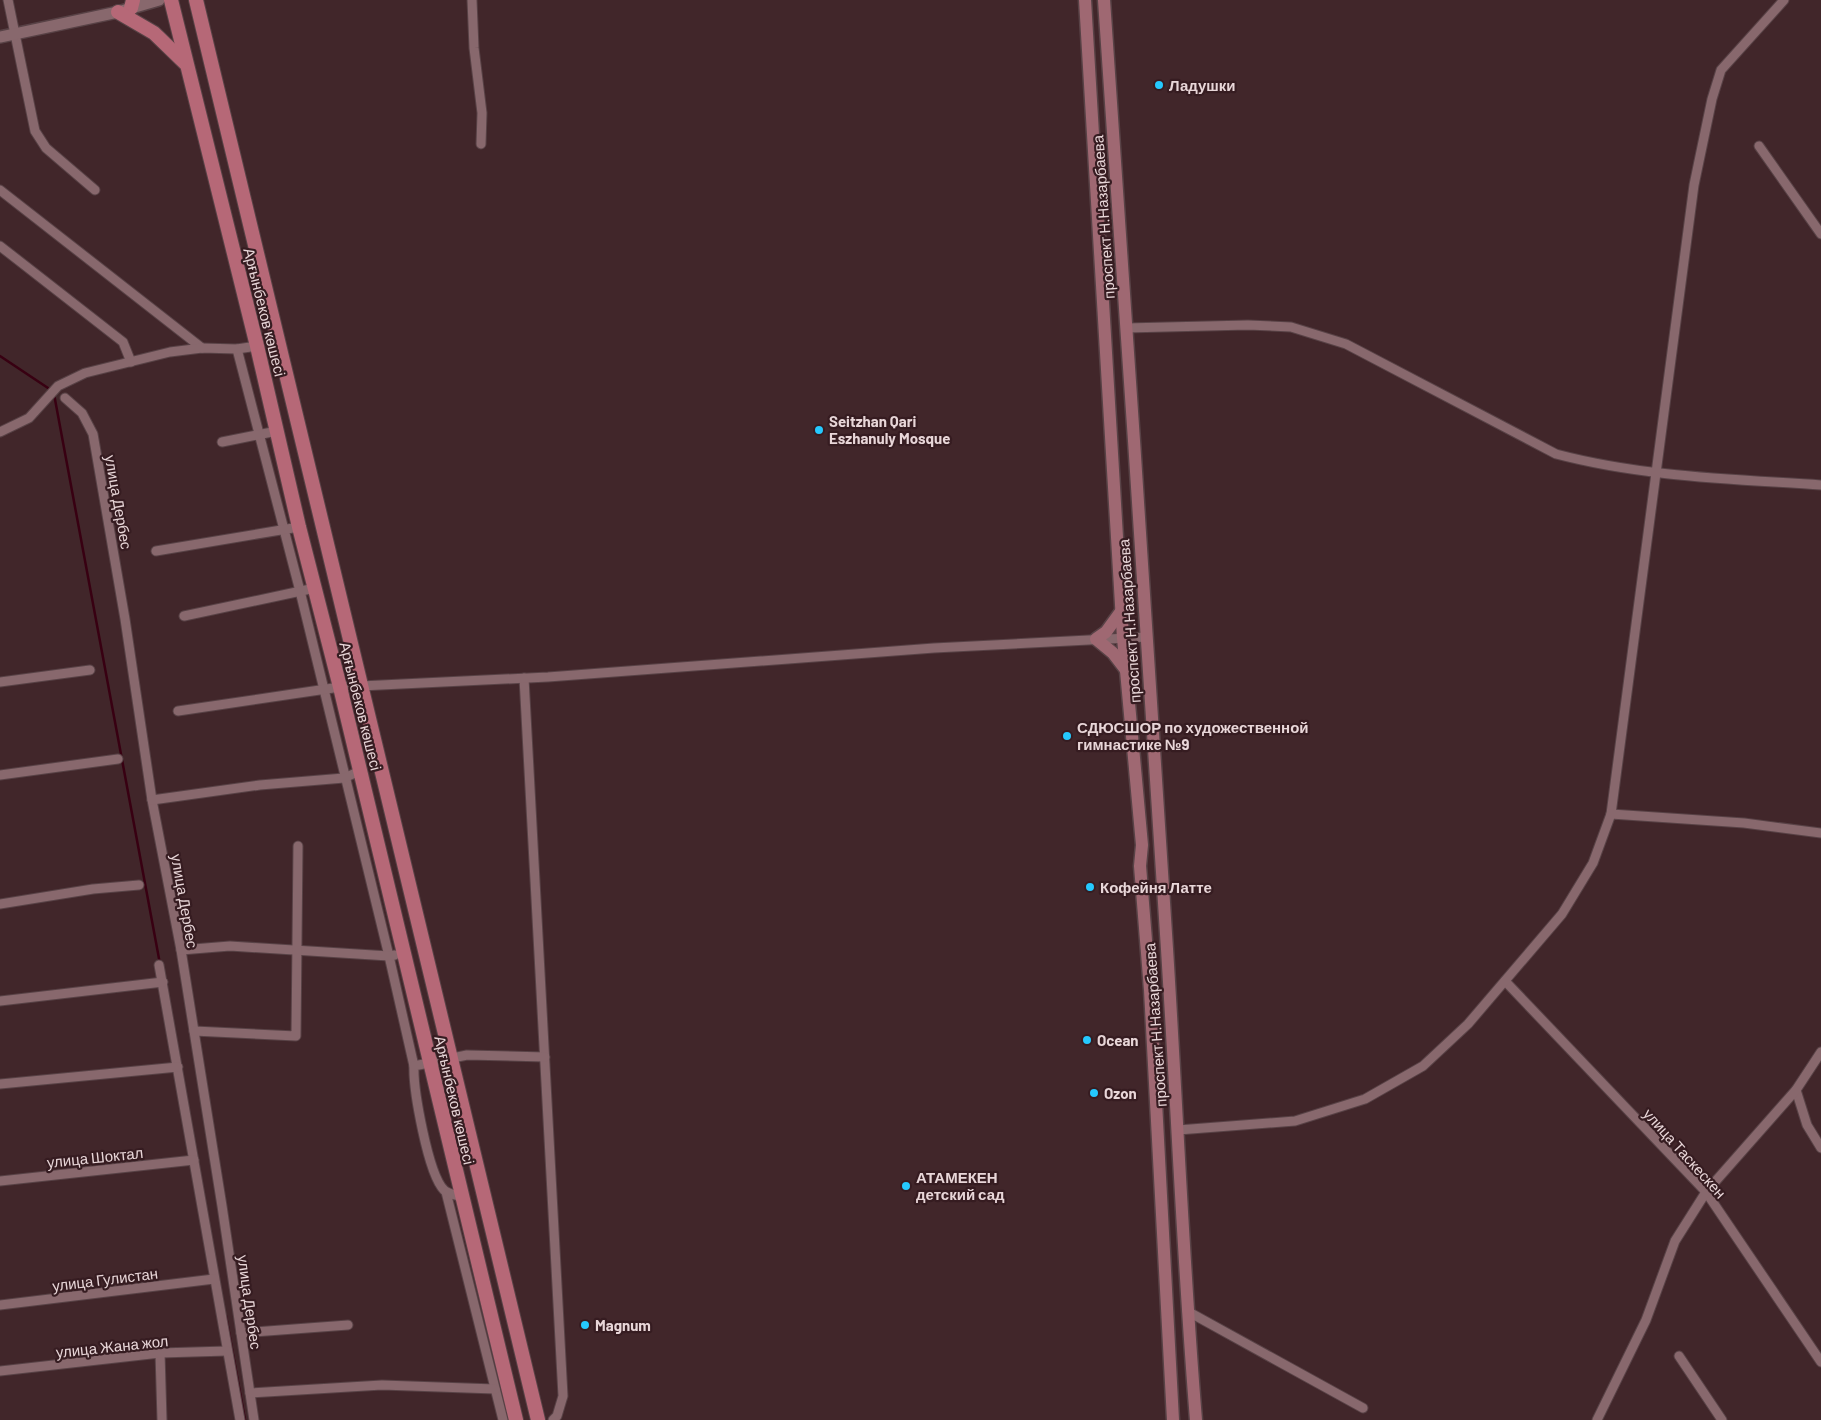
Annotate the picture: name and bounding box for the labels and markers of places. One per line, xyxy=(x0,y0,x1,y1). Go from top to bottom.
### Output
place label: Ладушки xyxy=(1169,76,1236,94)
marker: Ладушки xyxy=(1153,79,1165,91)
place label: Seitzhan Qari Eszhanuly Mosque xyxy=(829,412,950,447)
marker: Seitzhan Qari Eszhanuly Mosque xyxy=(813,424,825,436)
place label: СДЮСШОР по художественной гимнастике №9 xyxy=(1077,718,1309,753)
marker: СДЮСШОР по художественной гимнастике №9 xyxy=(1061,730,1073,742)
place label: Кофейня Латте xyxy=(1100,878,1212,896)
marker: Кофейня Латте xyxy=(1084,881,1096,893)
place label: Ocean xyxy=(1097,1031,1139,1049)
marker: Ocean xyxy=(1081,1034,1093,1046)
place label: Ozon xyxy=(1104,1084,1137,1102)
marker: Ozon xyxy=(1088,1087,1100,1099)
place label: АТАМЕКЕН детский сад xyxy=(916,1168,1005,1203)
marker: АТАМЕКЕН детский сад xyxy=(900,1180,912,1192)
place label: Magnum xyxy=(595,1316,651,1334)
marker: Magnum xyxy=(579,1319,591,1331)

